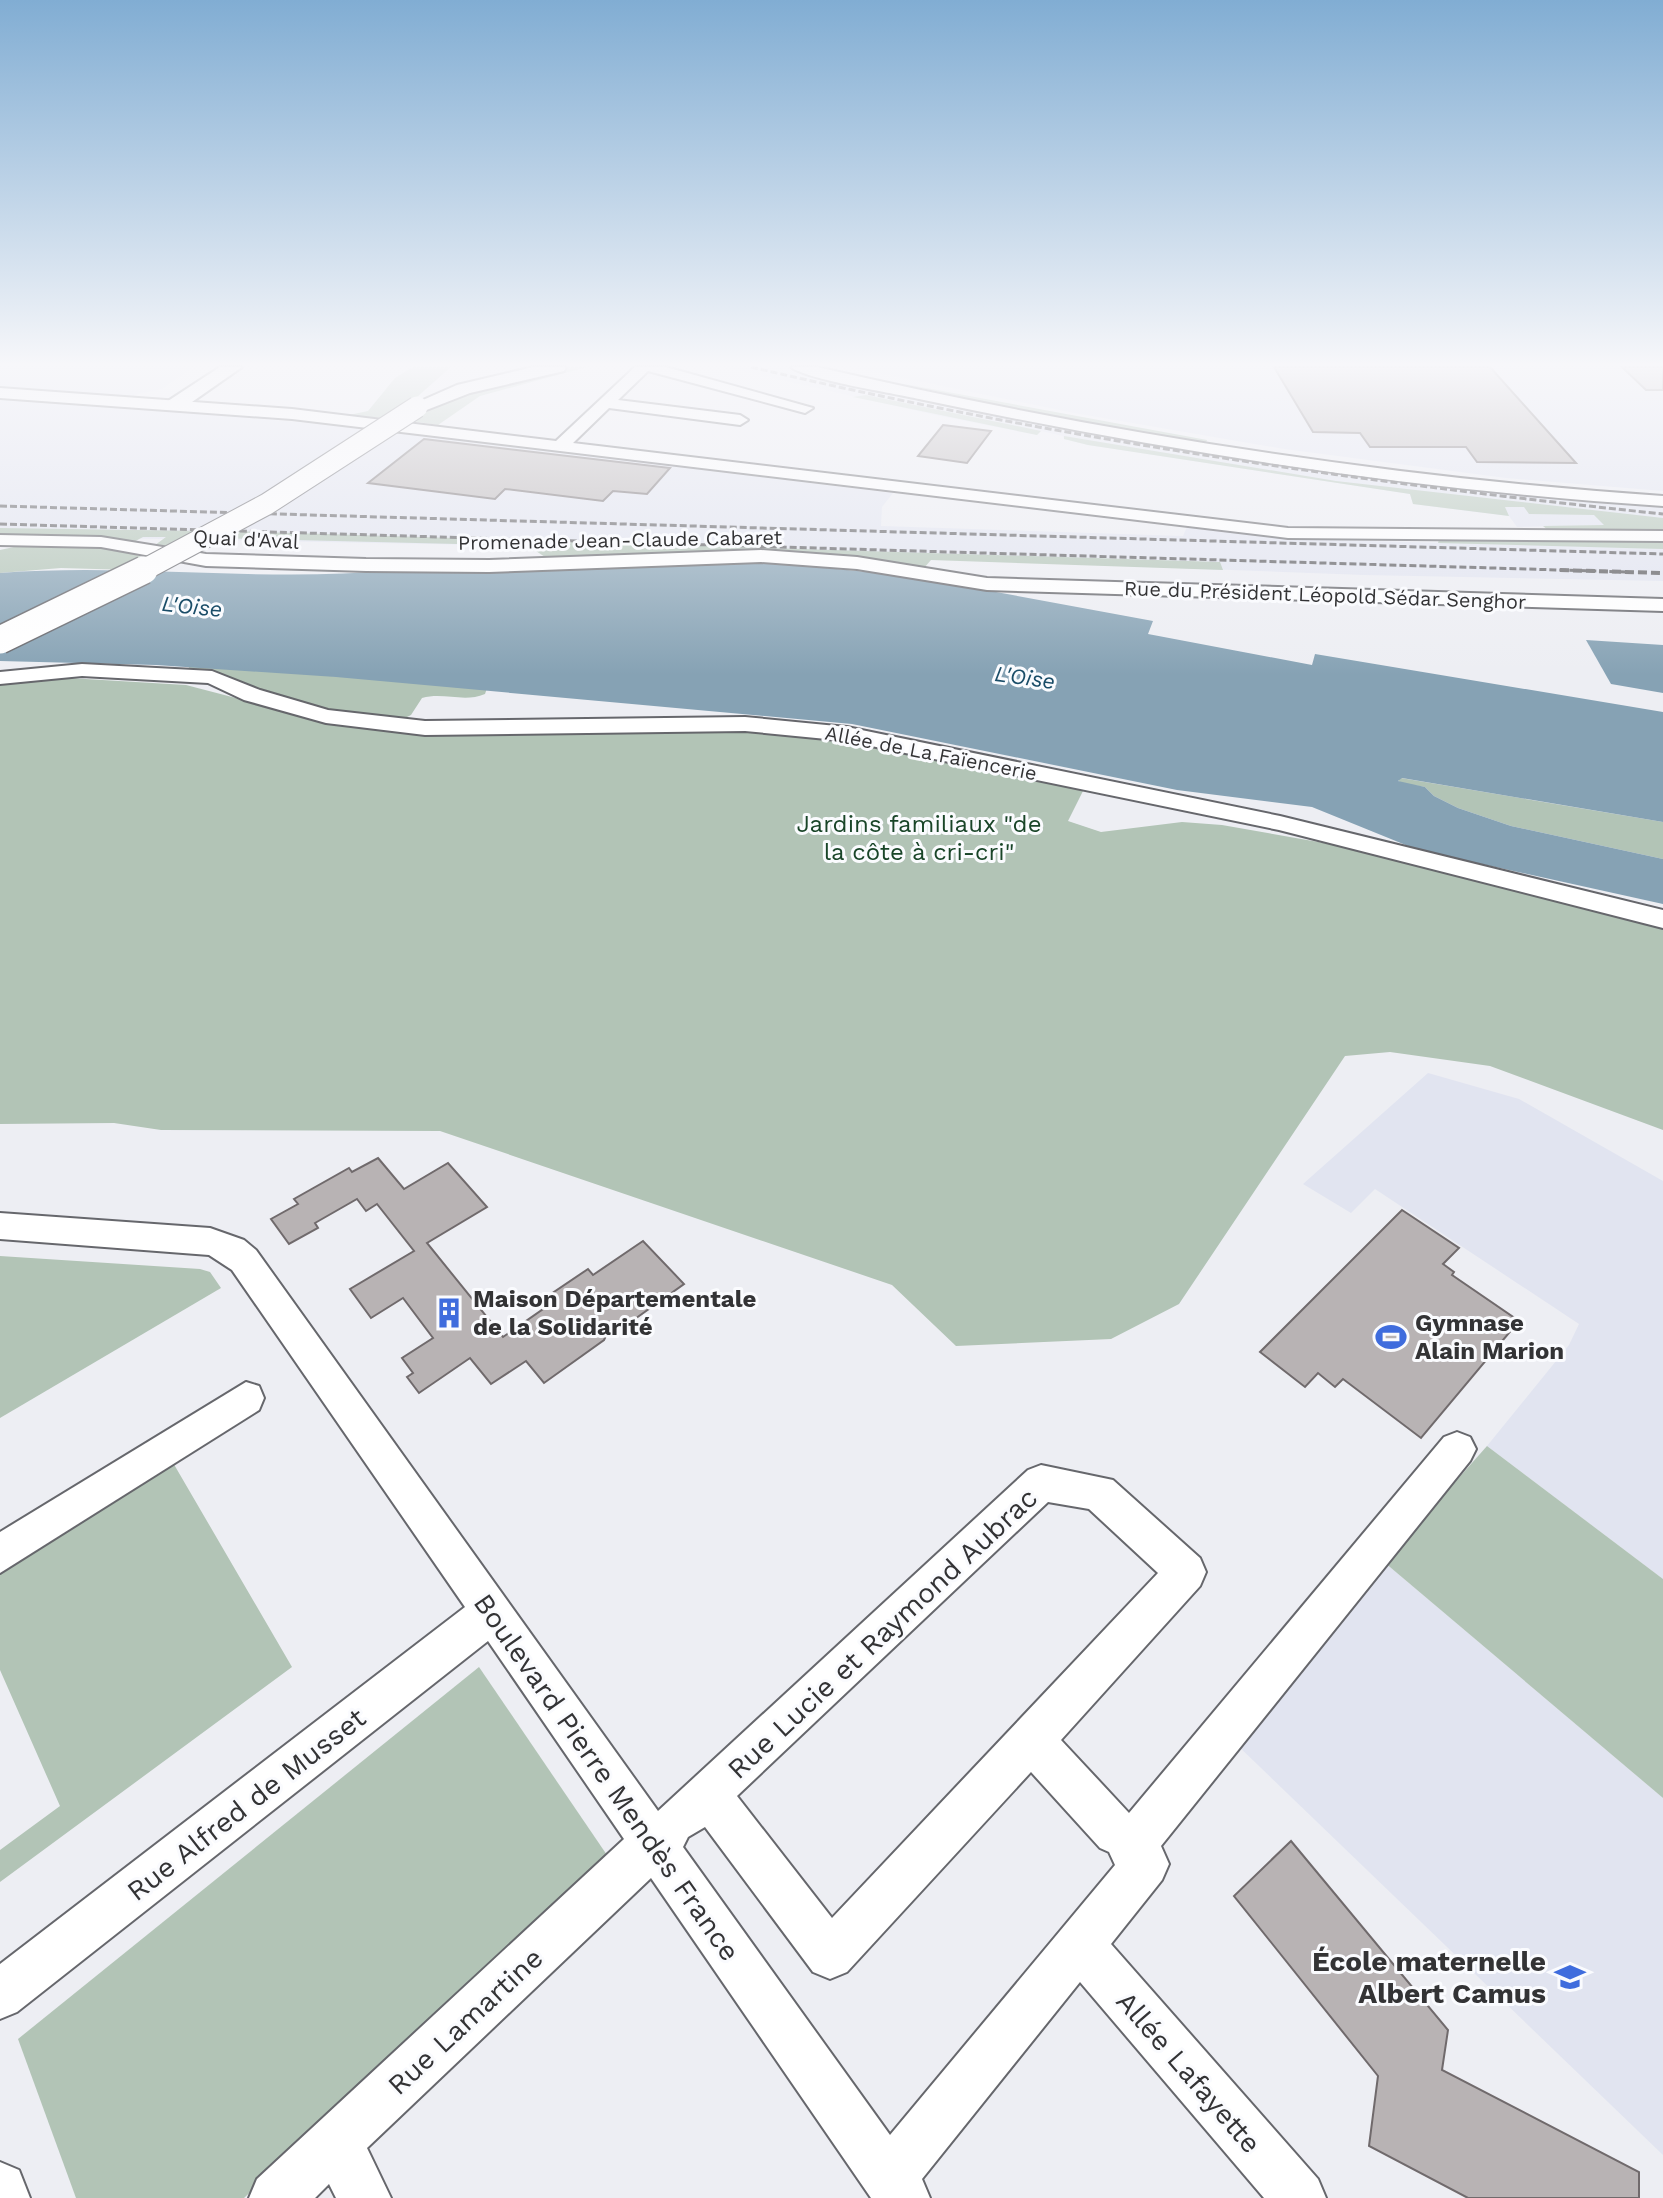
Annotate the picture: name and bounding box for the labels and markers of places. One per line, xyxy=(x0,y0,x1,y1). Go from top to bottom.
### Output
place label: Maison Départementale de la Solidarité xyxy=(473,1285,757,1341)
building icon: Maison Départementale de la Solidarité xyxy=(432,1296,466,1330)
place label: Gymnase Alain Marion xyxy=(1415,1309,1564,1365)
sports icon: Gymnase Alain Marion xyxy=(1374,1320,1408,1354)
place label: École maternelle Albert Camus xyxy=(1312,1945,1546,2010)
school or university icon: École maternelle Albert Camus xyxy=(1553,1960,1587,1994)

